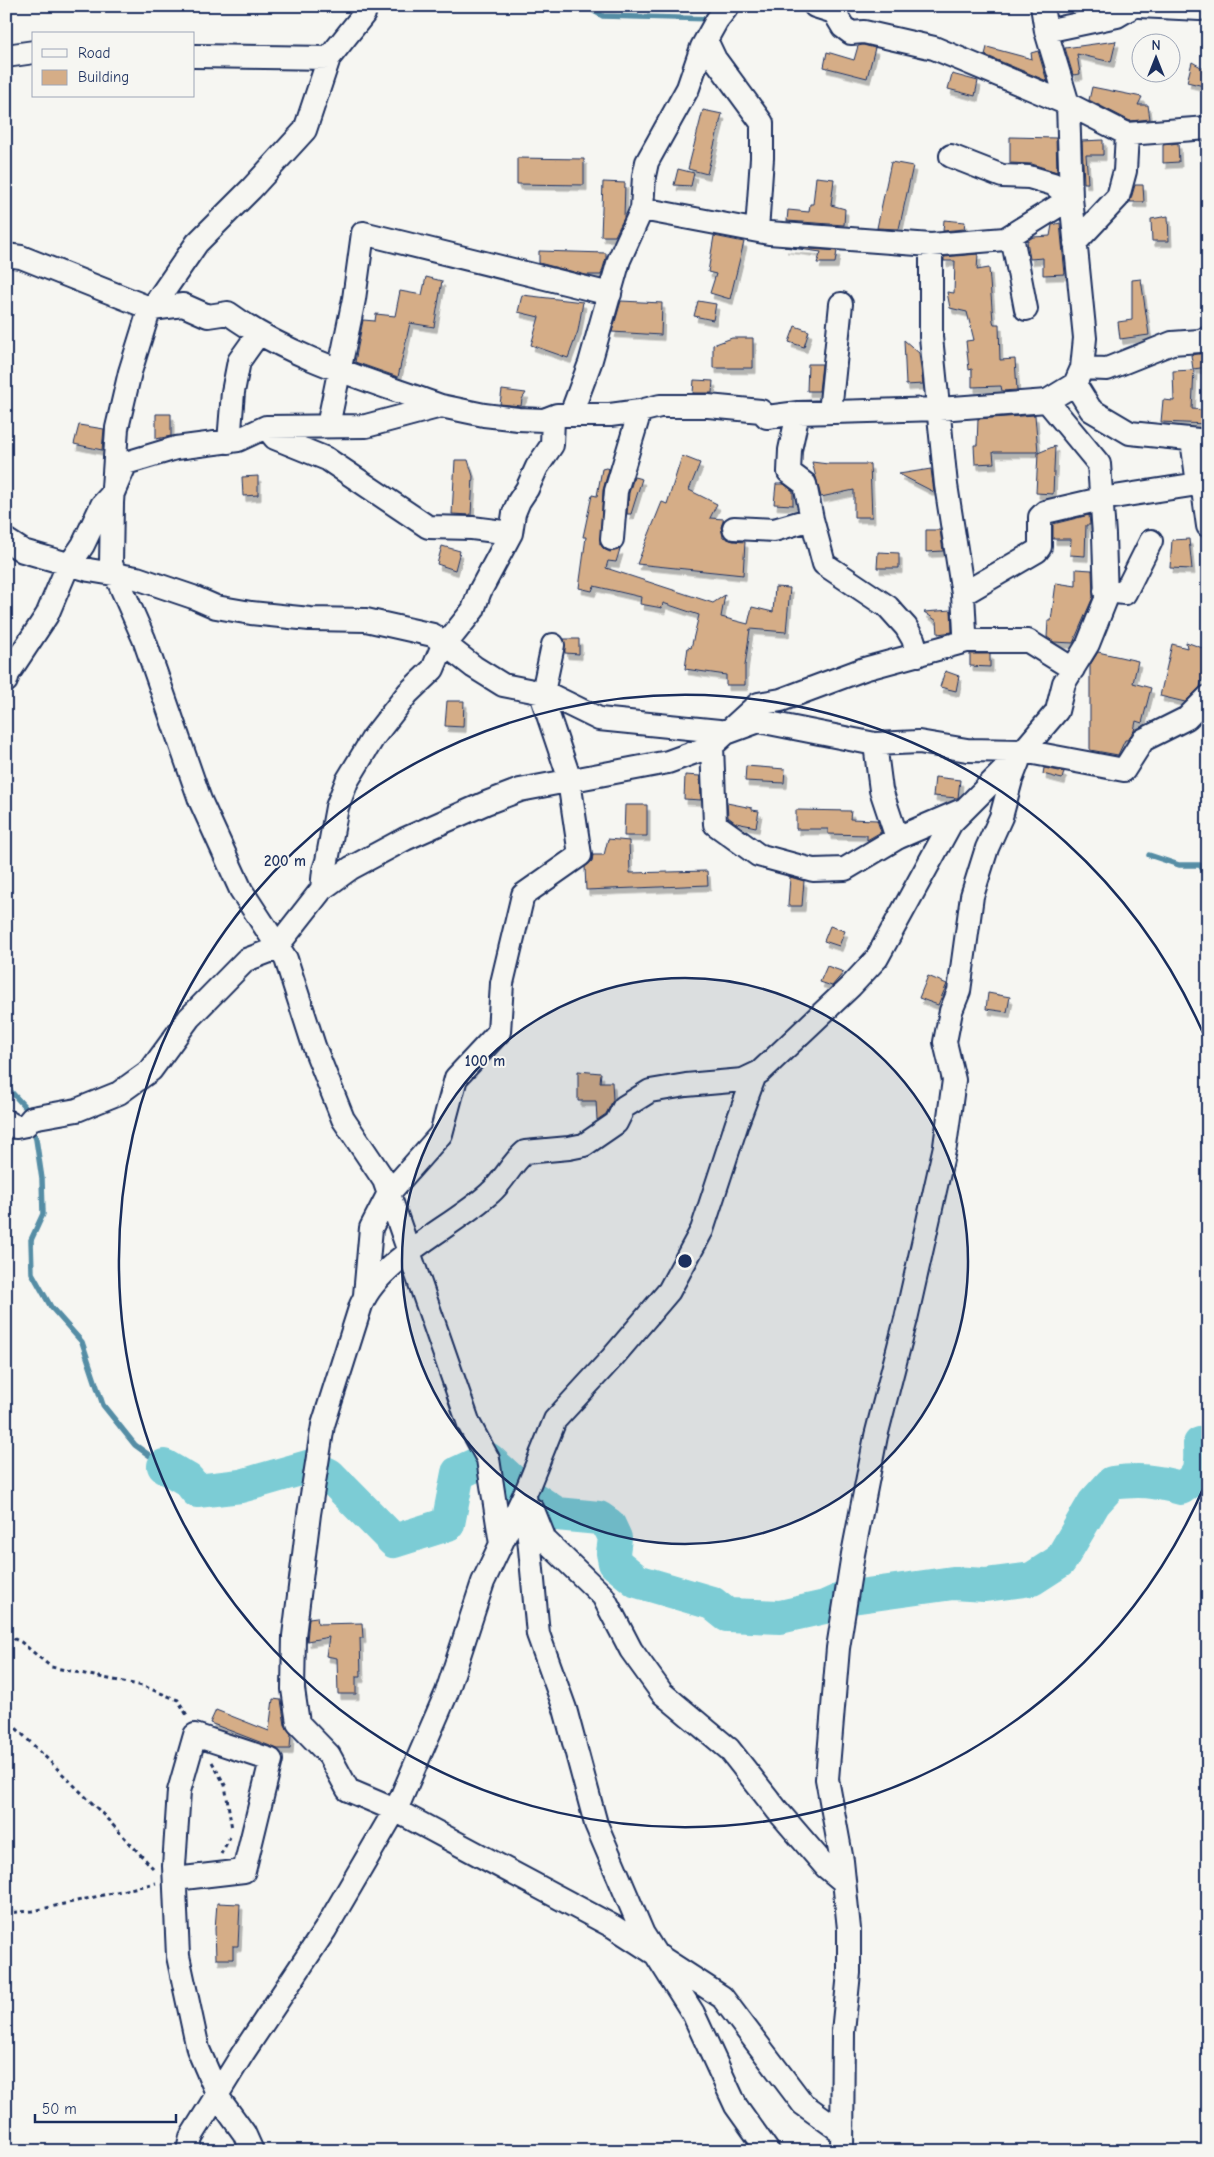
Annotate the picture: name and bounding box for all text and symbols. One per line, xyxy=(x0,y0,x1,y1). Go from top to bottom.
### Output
legend xyxy=(32,32,195,98)
north arrow xyxy=(1132,32,1182,82)
text: N xyxy=(1151,37,1161,54)
text: Road xyxy=(78,44,110,62)
text: Building xyxy=(78,68,129,86)
text: 200 m xyxy=(264,852,306,870)
text: 100 m xyxy=(465,1052,505,1070)
centre of rings xyxy=(676,1252,694,1270)
scale bar xyxy=(35,2092,176,2124)
text: 50 m xyxy=(42,2100,77,2118)

